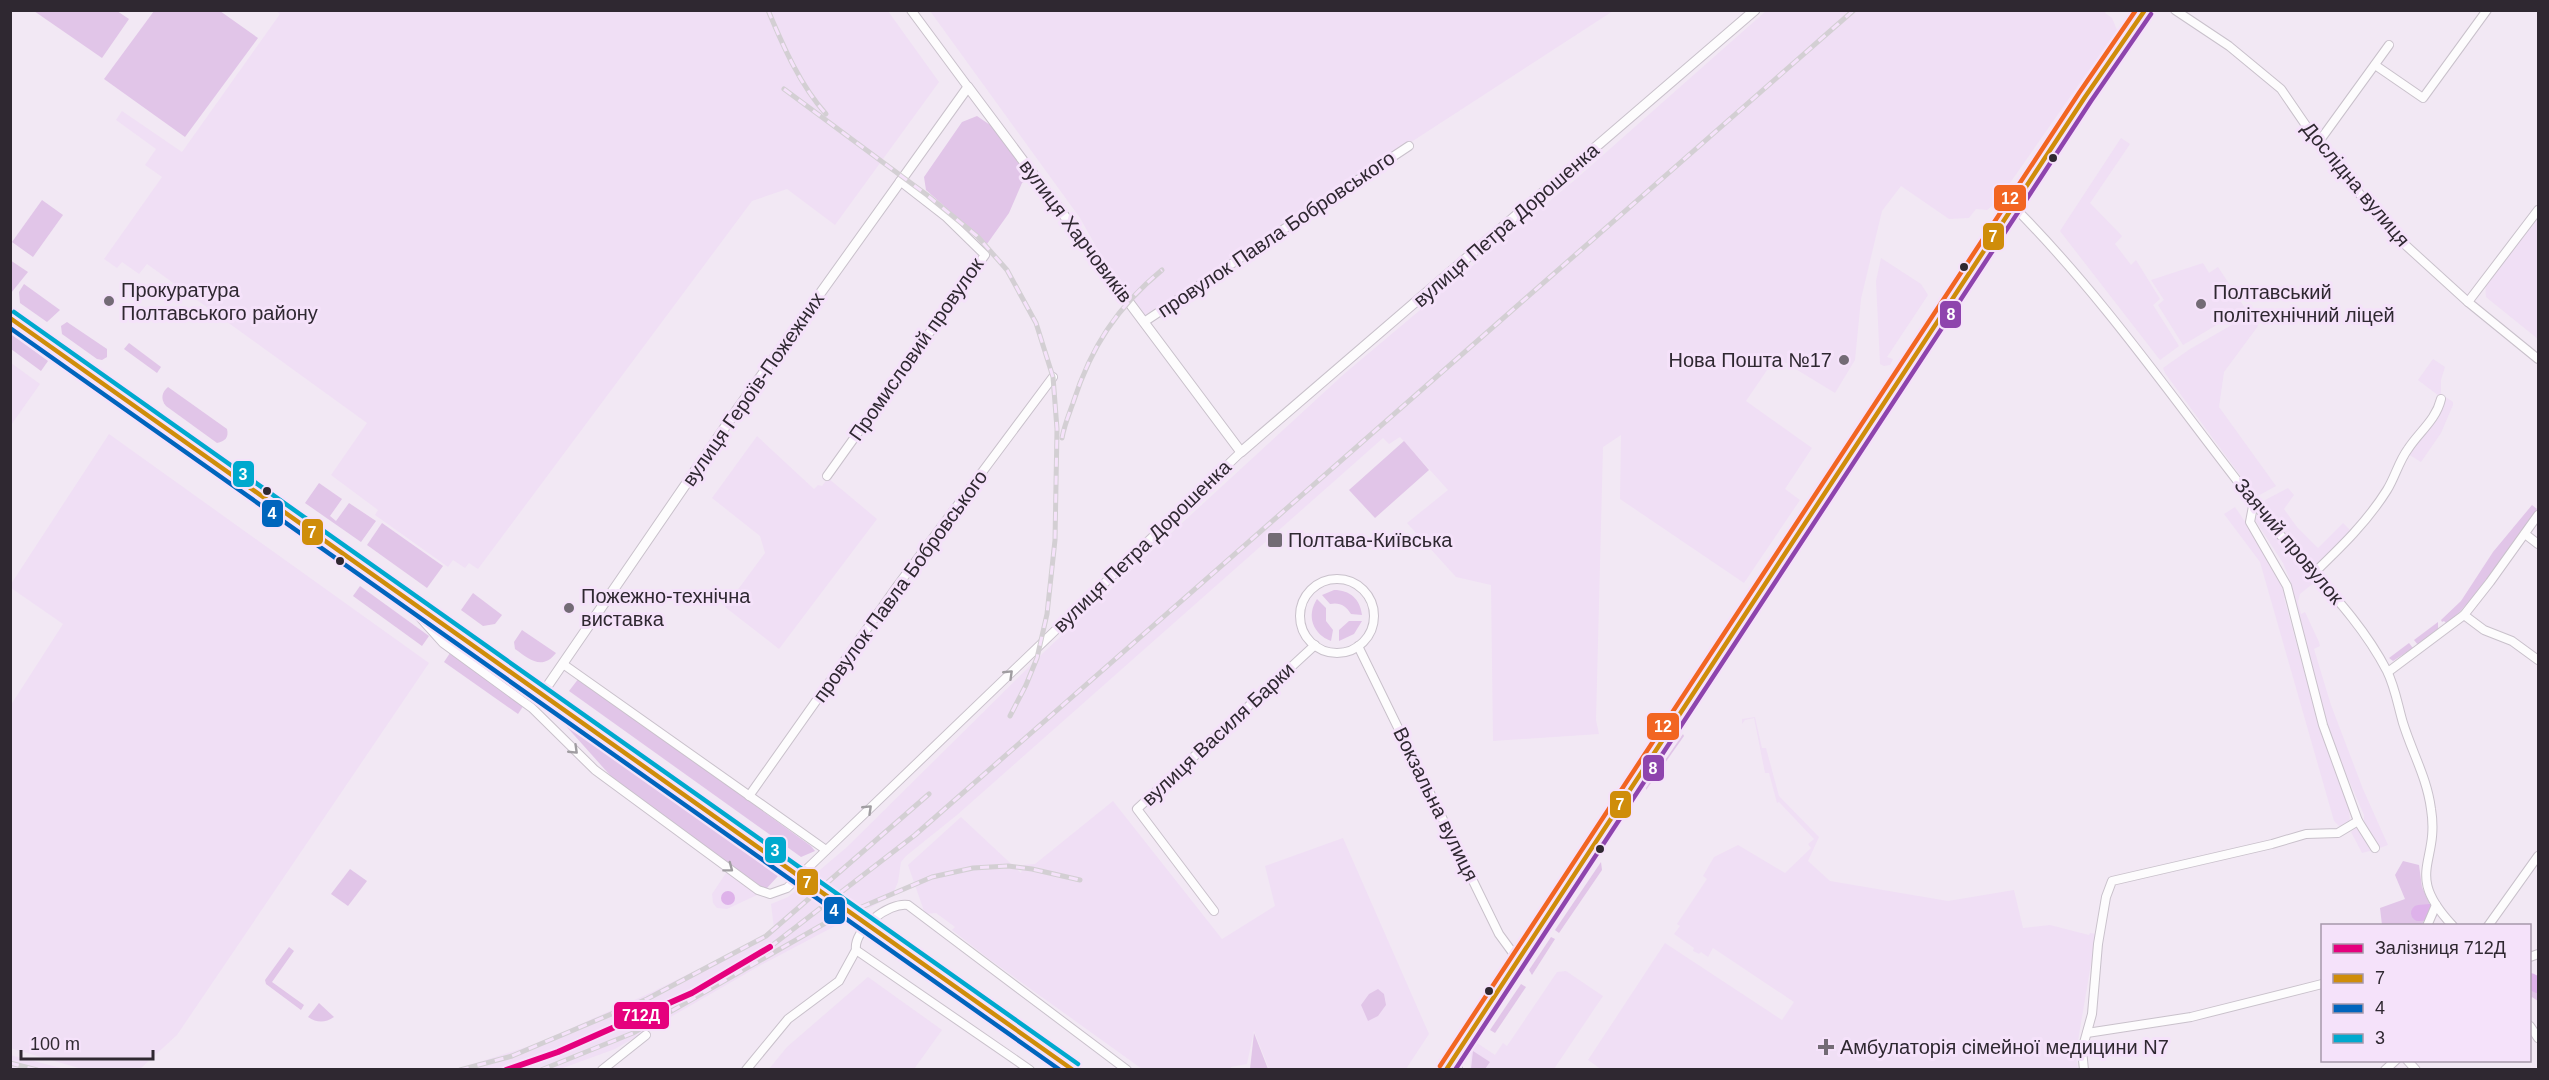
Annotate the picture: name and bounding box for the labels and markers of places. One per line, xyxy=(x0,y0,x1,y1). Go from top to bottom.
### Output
unlabelled marker xyxy=(2047,152,2059,164)
unlabelled marker xyxy=(1958,261,1970,273)
place label: Прокуратура Полтавського району xyxy=(121,279,318,324)
place label: Полтавський політехнічний ліцей xyxy=(2213,281,2395,326)
marker: Прокуратура Полтавського району xyxy=(102,294,116,308)
marker: Полтавський політехнічний ліцей xyxy=(2194,297,2208,311)
place label: Нова Пошта №17 xyxy=(1668,349,1832,371)
marker: Нова Пошта №17 xyxy=(1837,353,1851,367)
unlabelled marker xyxy=(261,485,273,497)
place label: Полтава-Київська xyxy=(1288,529,1453,551)
marker: Полтава-Київська xyxy=(1266,531,1284,549)
unlabelled marker xyxy=(334,555,346,567)
place label: Пожежно-технічна виставка xyxy=(581,585,751,630)
marker: Пожежно-технічна виставка xyxy=(562,601,576,615)
unlabelled marker xyxy=(1594,843,1606,855)
unlabelled marker xyxy=(1483,985,1495,997)
place label: Амбулаторія сімейної медицини N7 xyxy=(1840,1036,2169,1058)
marker: Амбулаторія сімейної медицини N7 xyxy=(1817,1038,1835,1056)

